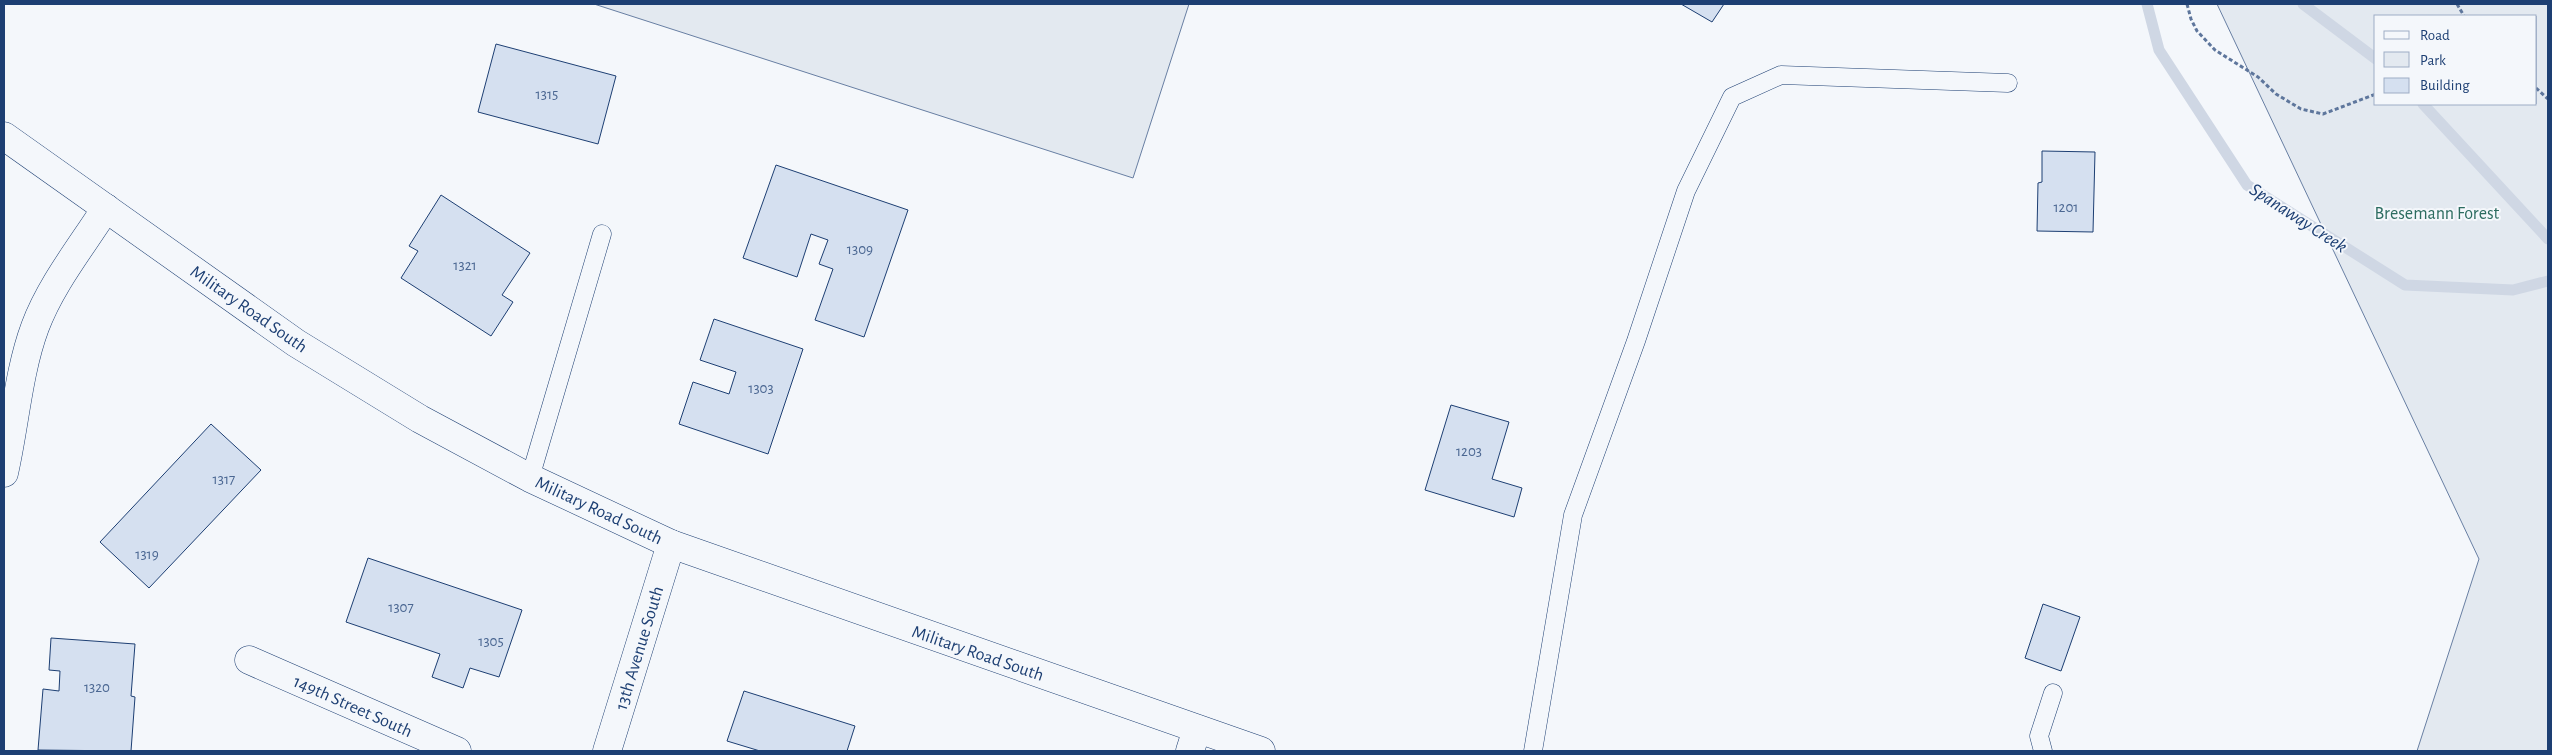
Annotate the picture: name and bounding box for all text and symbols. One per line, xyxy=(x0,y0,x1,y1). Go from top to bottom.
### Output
legend xyxy=(2374,15,2537,105)
text: Road xyxy=(2420,28,2450,43)
text: Park xyxy=(2420,53,2446,68)
text: Building xyxy=(2420,78,2470,93)
house number: 1315 xyxy=(536,87,558,102)
water label: Spanaway Creek xyxy=(2246,180,2350,257)
house number: 1201 xyxy=(2053,200,2079,215)
park label: Bresemann Forest xyxy=(2375,205,2500,223)
house number: 1309 xyxy=(847,242,873,257)
house number: 1321 xyxy=(453,258,477,273)
street label: Military Road South xyxy=(187,263,310,357)
house number: 1303 xyxy=(748,381,774,396)
house number: 1203 xyxy=(1456,444,1482,459)
house number: 1317 xyxy=(213,472,235,487)
street label: Military Road South xyxy=(532,474,665,548)
house number: 1319 xyxy=(135,547,159,562)
street label: 13th Avenue South xyxy=(613,584,667,712)
house number: 1307 xyxy=(388,600,414,615)
street label: Military Road South xyxy=(910,623,1046,685)
house number: 1305 xyxy=(478,634,504,649)
street label: 149th Street South xyxy=(290,673,415,741)
house number: 1320 xyxy=(84,680,110,695)

